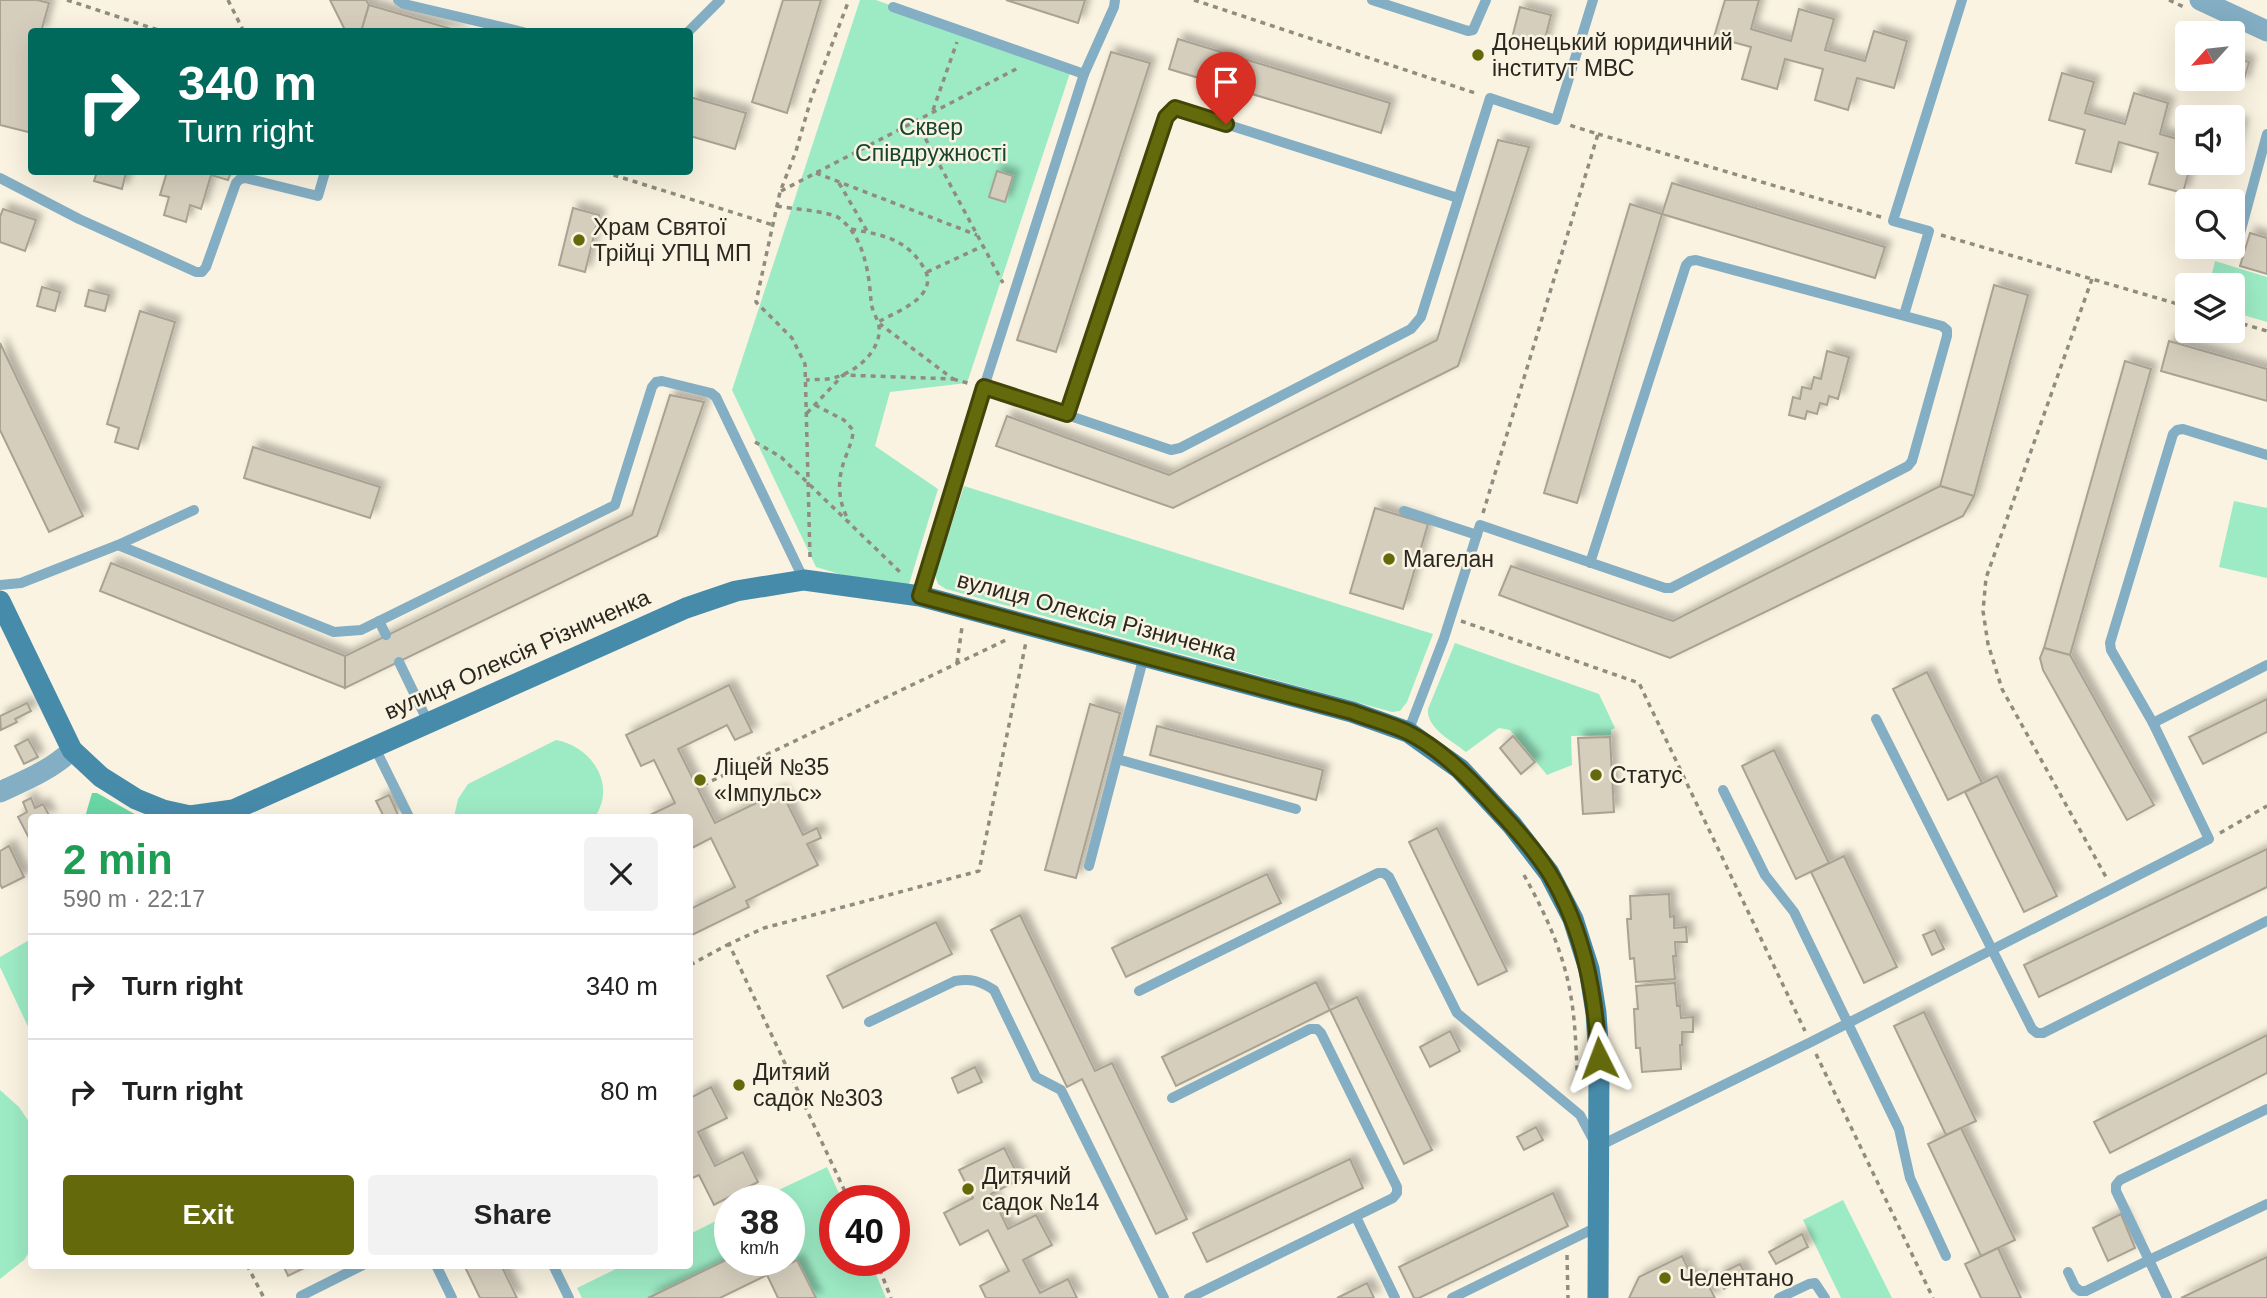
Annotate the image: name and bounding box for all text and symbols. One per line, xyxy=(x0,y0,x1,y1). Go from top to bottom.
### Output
north arrow xyxy=(2175,21,2245,91)
map controls xyxy=(2175,21,2245,343)
place label: Донецький юридичний інститут МВС xyxy=(1492,29,1733,81)
marker: Донецький юридичний інститут МВС xyxy=(1470,47,1486,63)
pin xyxy=(1196,52,1256,124)
icon: right xyxy=(63,56,154,147)
text: 340 m xyxy=(178,56,317,110)
icon: arrive xyxy=(1207,63,1245,101)
button: sound xyxy=(2175,105,2245,175)
text: Turn right xyxy=(178,113,314,149)
park label: Сквер Співдружності xyxy=(855,114,1007,166)
button: search xyxy=(2175,189,2245,259)
place label: Храм Святої Трійці УПЦ МП xyxy=(593,214,751,266)
marker: Храм Святої Трійці УПЦ МП xyxy=(571,232,587,248)
button: layers xyxy=(2175,273,2245,343)
place label: Магелан xyxy=(1403,546,1494,572)
marker: Магелан xyxy=(1381,551,1397,567)
street label: вулиця Олексія Різниченка xyxy=(955,566,1240,666)
street label: вулиця Олексія Різниченка xyxy=(380,583,654,724)
place label: Ліцей №35 «Імпульс» xyxy=(714,754,829,806)
place label: Статус xyxy=(1610,762,1683,788)
marker: Статус xyxy=(1588,767,1604,783)
marker: Ліцей №35 «Імпульс» xyxy=(692,772,708,788)
text: 2 min xyxy=(63,836,173,883)
button: close xyxy=(584,837,658,911)
text: 590 m · 22:17 xyxy=(63,886,205,912)
icon: right xyxy=(63,968,101,1006)
text: Turn right xyxy=(122,971,243,1001)
text: 340 m xyxy=(586,971,658,1001)
position arrow xyxy=(1562,1021,1636,1095)
place label: Дитяий садок №303 xyxy=(753,1059,883,1111)
icon: right xyxy=(63,1073,101,1111)
text: Turn right xyxy=(122,1076,243,1106)
text: 80 m xyxy=(600,1076,658,1106)
marker: Дитяий садок №303 xyxy=(731,1077,747,1093)
place label: Дитячий садок №14 xyxy=(982,1163,1099,1215)
button: Exit xyxy=(63,1175,354,1255)
button: Share xyxy=(368,1175,658,1255)
marker: Дитячий садок №14 xyxy=(960,1181,976,1197)
speed limit sign: 40 xyxy=(819,1185,910,1276)
text: 38 xyxy=(740,1202,779,1241)
text: km/h xyxy=(740,1238,779,1258)
place label: Челентано xyxy=(1679,1265,1794,1291)
marker: Челентано xyxy=(1657,1270,1673,1286)

